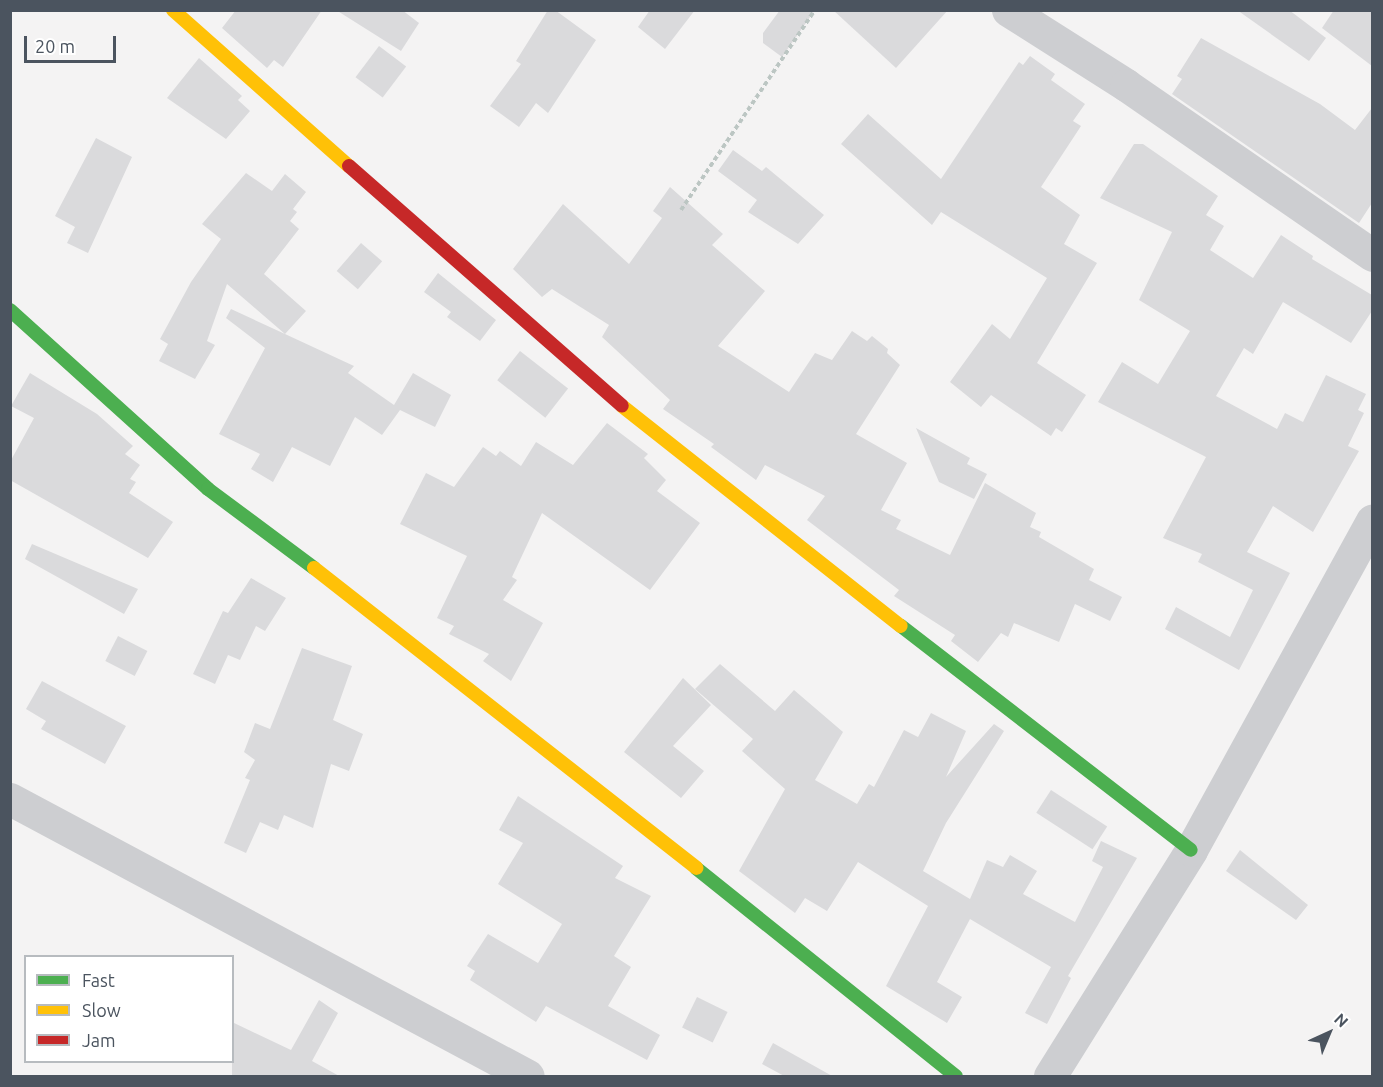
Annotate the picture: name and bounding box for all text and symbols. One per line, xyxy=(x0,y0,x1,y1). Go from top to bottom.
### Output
scale bar xyxy=(27,24,118,62)
text: 20 m xyxy=(35,36,75,56)
legend xyxy=(24,955,234,1063)
text: Fast xyxy=(82,970,115,990)
text: Slow xyxy=(82,1000,121,1020)
north arrow xyxy=(1299,1003,1359,1063)
text: N xyxy=(1331,1009,1352,1031)
text: Jam xyxy=(82,1030,116,1050)

